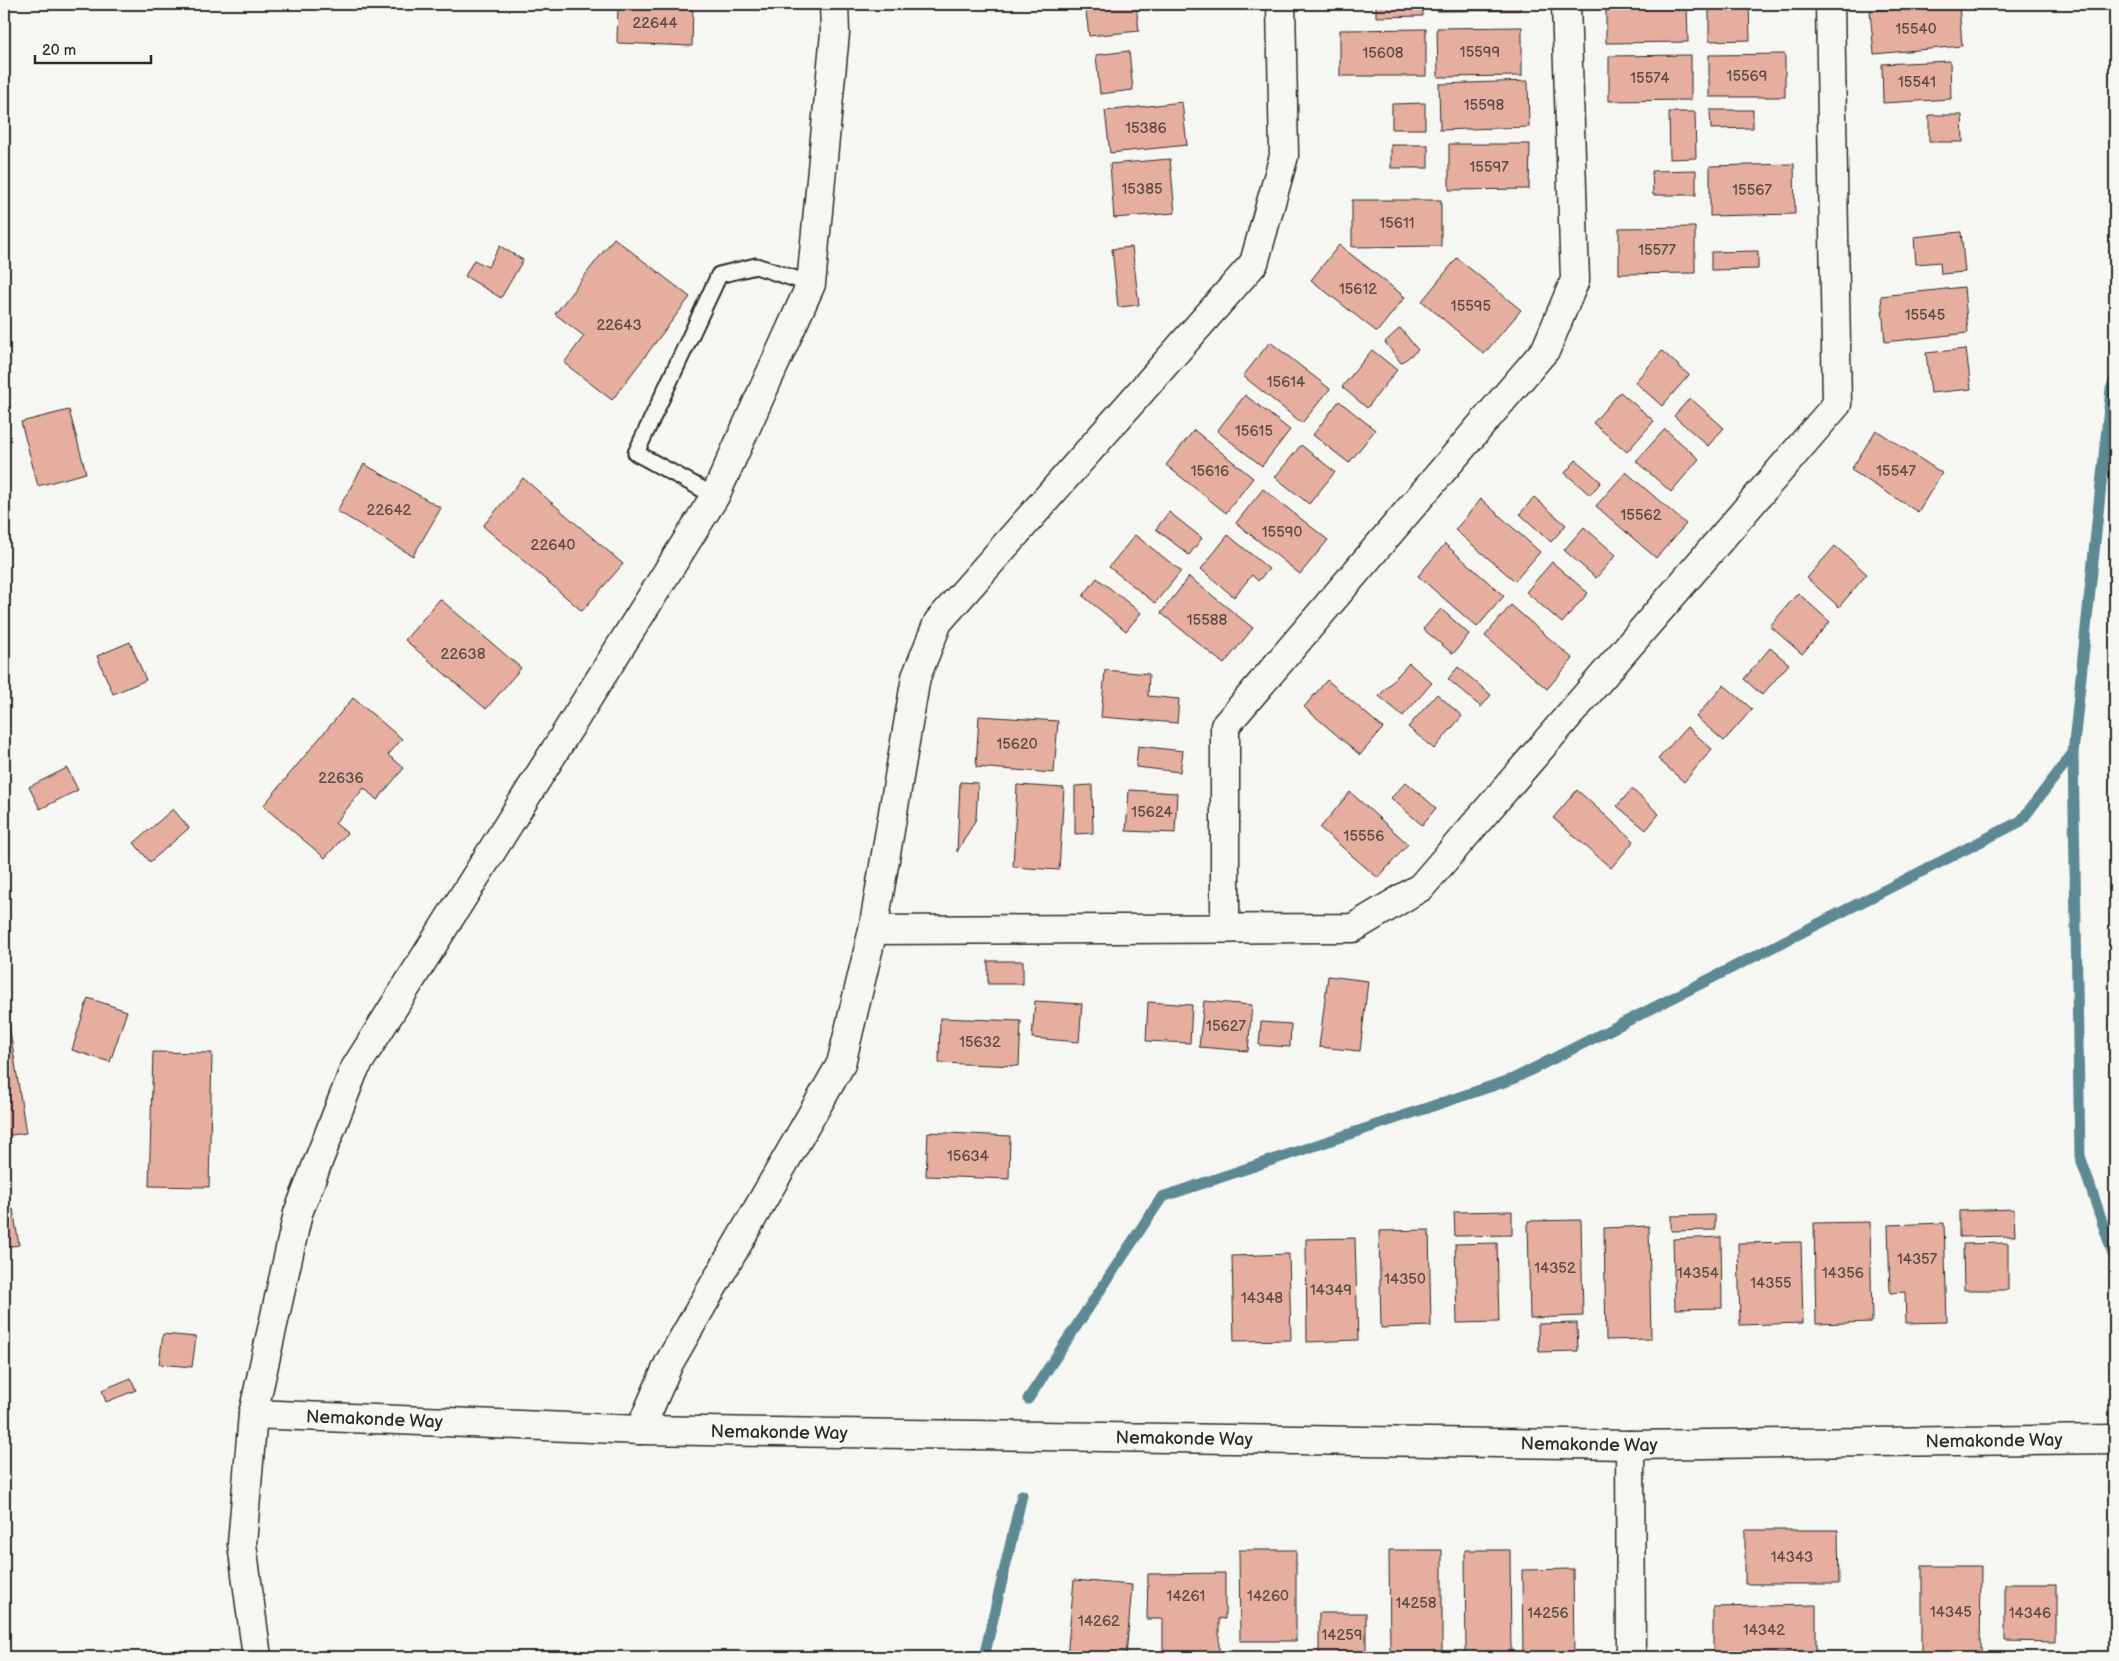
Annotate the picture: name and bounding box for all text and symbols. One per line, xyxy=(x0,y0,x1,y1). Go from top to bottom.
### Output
house number: 22644 xyxy=(632,14,678,33)
house number: 15540 xyxy=(1896,20,1937,39)
scale bar xyxy=(35,32,151,64)
text: 20 m xyxy=(42,41,76,60)
house number: 15599 xyxy=(1460,43,1500,62)
house number: 15608 xyxy=(1362,44,1404,63)
house number: 15569 xyxy=(1727,67,1767,86)
house number: 15574 xyxy=(1630,69,1670,88)
house number: 15541 xyxy=(1898,73,1936,92)
house number: 15598 xyxy=(1464,96,1504,115)
house number: 15386 xyxy=(1125,119,1167,138)
house number: 15597 xyxy=(1469,158,1509,177)
house number: 15385 xyxy=(1122,180,1162,199)
house number: 15567 xyxy=(1732,181,1772,200)
house number: 15611 xyxy=(1379,214,1415,233)
house number: 15577 xyxy=(1638,241,1676,260)
house number: 15612 xyxy=(1339,280,1377,299)
house number: 15595 xyxy=(1451,297,1491,316)
house number: 15545 xyxy=(1905,306,1945,325)
house number: 22643 xyxy=(596,316,642,335)
house number: 15614 xyxy=(1267,373,1305,392)
house number: 15615 xyxy=(1235,422,1273,441)
house number: 15616 xyxy=(1191,462,1229,481)
house number: 15547 xyxy=(1876,462,1916,481)
house number: 22642 xyxy=(367,501,412,520)
house number: 15562 xyxy=(1620,506,1662,525)
house number: 15590 xyxy=(1262,523,1302,542)
house number: 22640 xyxy=(531,536,576,555)
house number: 15588 xyxy=(1187,611,1227,630)
house number: 22638 xyxy=(441,645,486,664)
house number: 15620 xyxy=(996,735,1038,754)
house number: 22636 xyxy=(318,769,364,788)
house number: 15624 xyxy=(1131,803,1173,822)
house number: 15556 xyxy=(1344,827,1384,846)
house number: 15627 xyxy=(1206,1017,1247,1036)
house number: 15632 xyxy=(959,1033,1001,1052)
house number: 15634 xyxy=(947,1147,989,1166)
house number: 14357 xyxy=(1897,1250,1938,1269)
house number: 14352 xyxy=(1534,1259,1576,1278)
house number: 14354 xyxy=(1677,1264,1719,1283)
house number: 14356 xyxy=(1822,1264,1864,1283)
house number: 14350 xyxy=(1384,1270,1426,1289)
house number: 14355 xyxy=(1750,1274,1792,1293)
house number: 14349 xyxy=(1310,1281,1352,1300)
house number: 14348 xyxy=(1241,1289,1283,1308)
street label: Nemakonde Way xyxy=(305,1406,444,1433)
street label: Nemakonde Way xyxy=(710,1421,849,1444)
street label: Nemakonde Way xyxy=(1115,1427,1254,1450)
street label: Nemakonde Way xyxy=(1925,1430,2064,1452)
street label: Nemakonde Way xyxy=(1520,1433,1659,1456)
house number: 14343 xyxy=(1771,1548,1813,1567)
house number: 14261 xyxy=(1167,1587,1205,1606)
house number: 14260 xyxy=(1247,1587,1289,1606)
house number: 14258 xyxy=(1395,1594,1437,1613)
house number: 14345 xyxy=(1930,1603,1972,1622)
house number: 14256 xyxy=(1527,1604,1569,1623)
house number: 14346 xyxy=(2009,1604,2051,1623)
house number: 14262 xyxy=(1078,1612,1120,1631)
house number: 14342 xyxy=(1743,1621,1785,1640)
house number: 14259 xyxy=(1321,1626,1363,1645)

